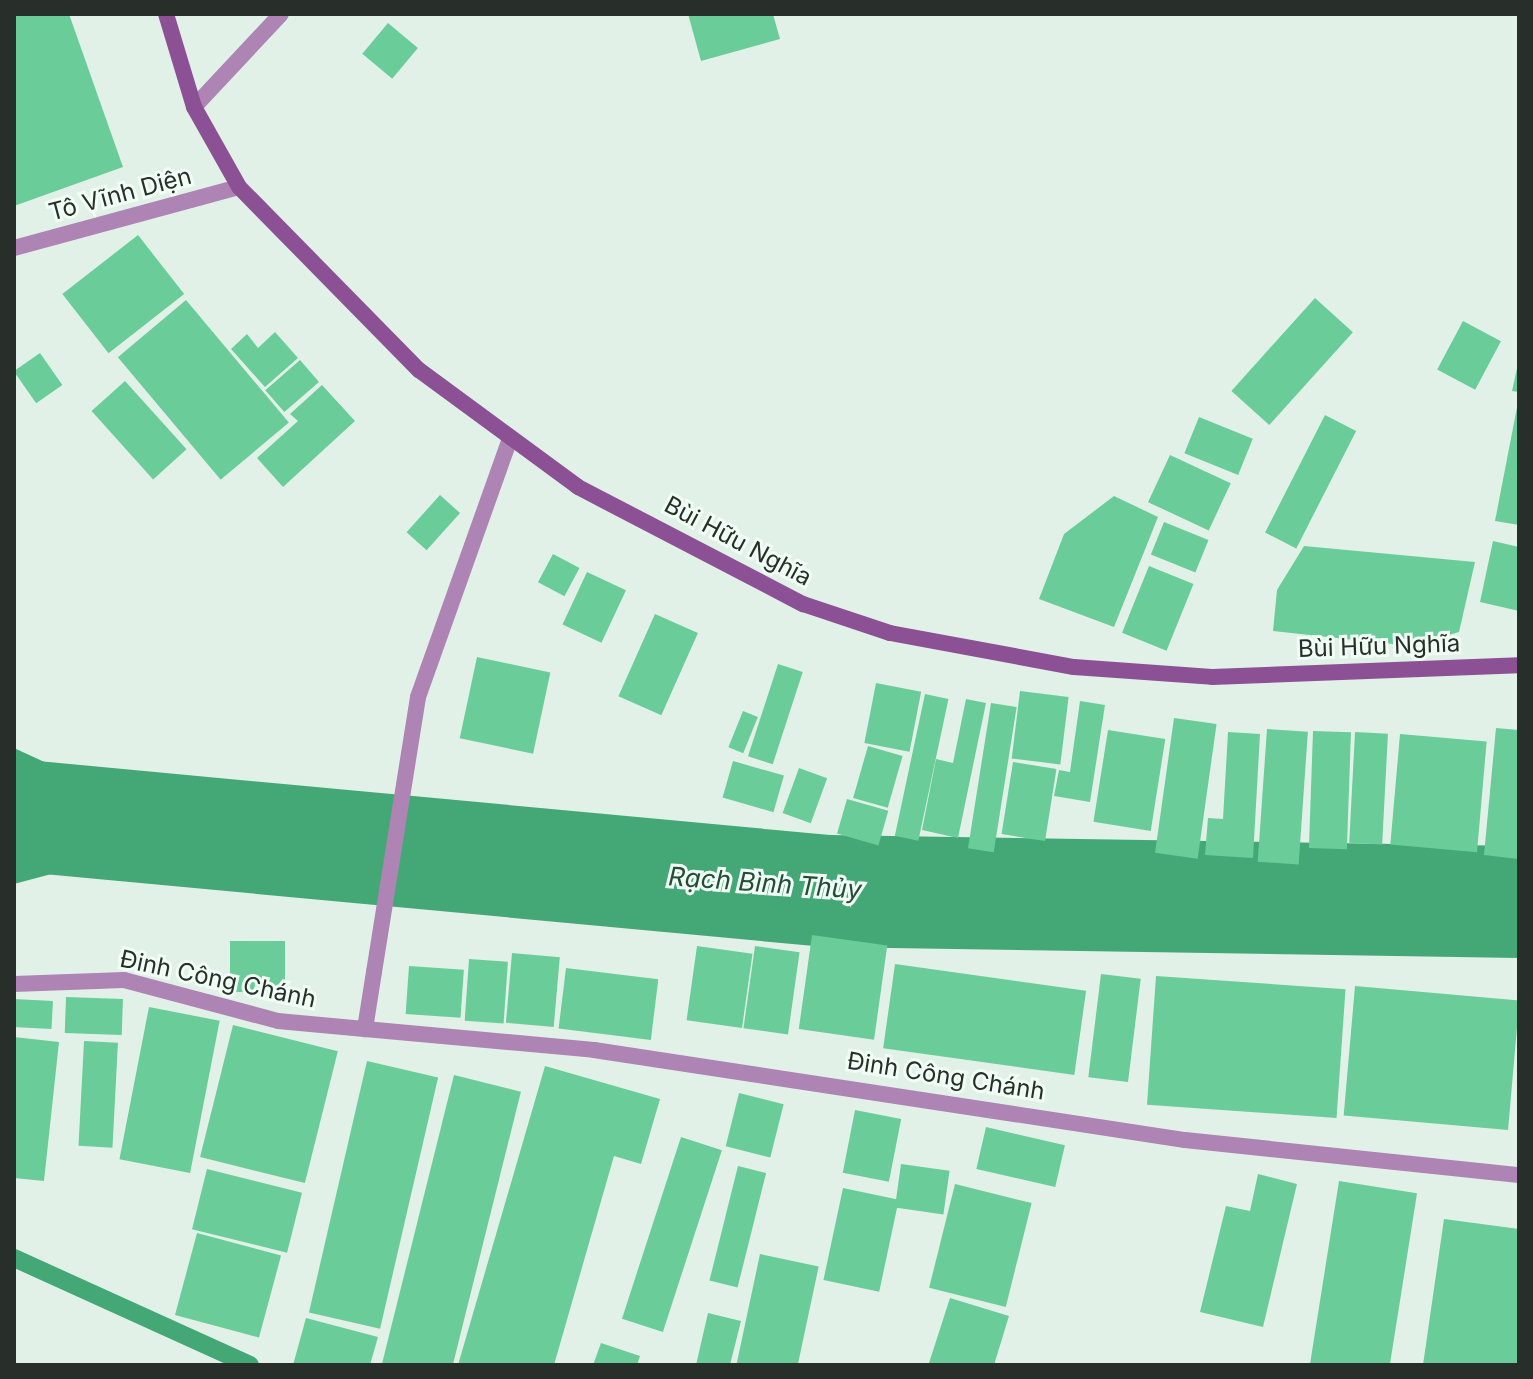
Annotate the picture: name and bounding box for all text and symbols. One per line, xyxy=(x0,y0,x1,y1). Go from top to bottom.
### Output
street label: Tô Vĩnh Diện xyxy=(46,161,194,227)
street label: Bùi Hữu Nghĩa xyxy=(660,490,816,592)
street label: Bùi Hữu Nghĩa xyxy=(1297,629,1461,663)
water label: Rạch Bình Thủy xyxy=(667,861,863,905)
street label: Đinh Công Chánh xyxy=(117,944,319,1014)
street label: Đinh Công Chánh xyxy=(845,1046,1047,1106)

